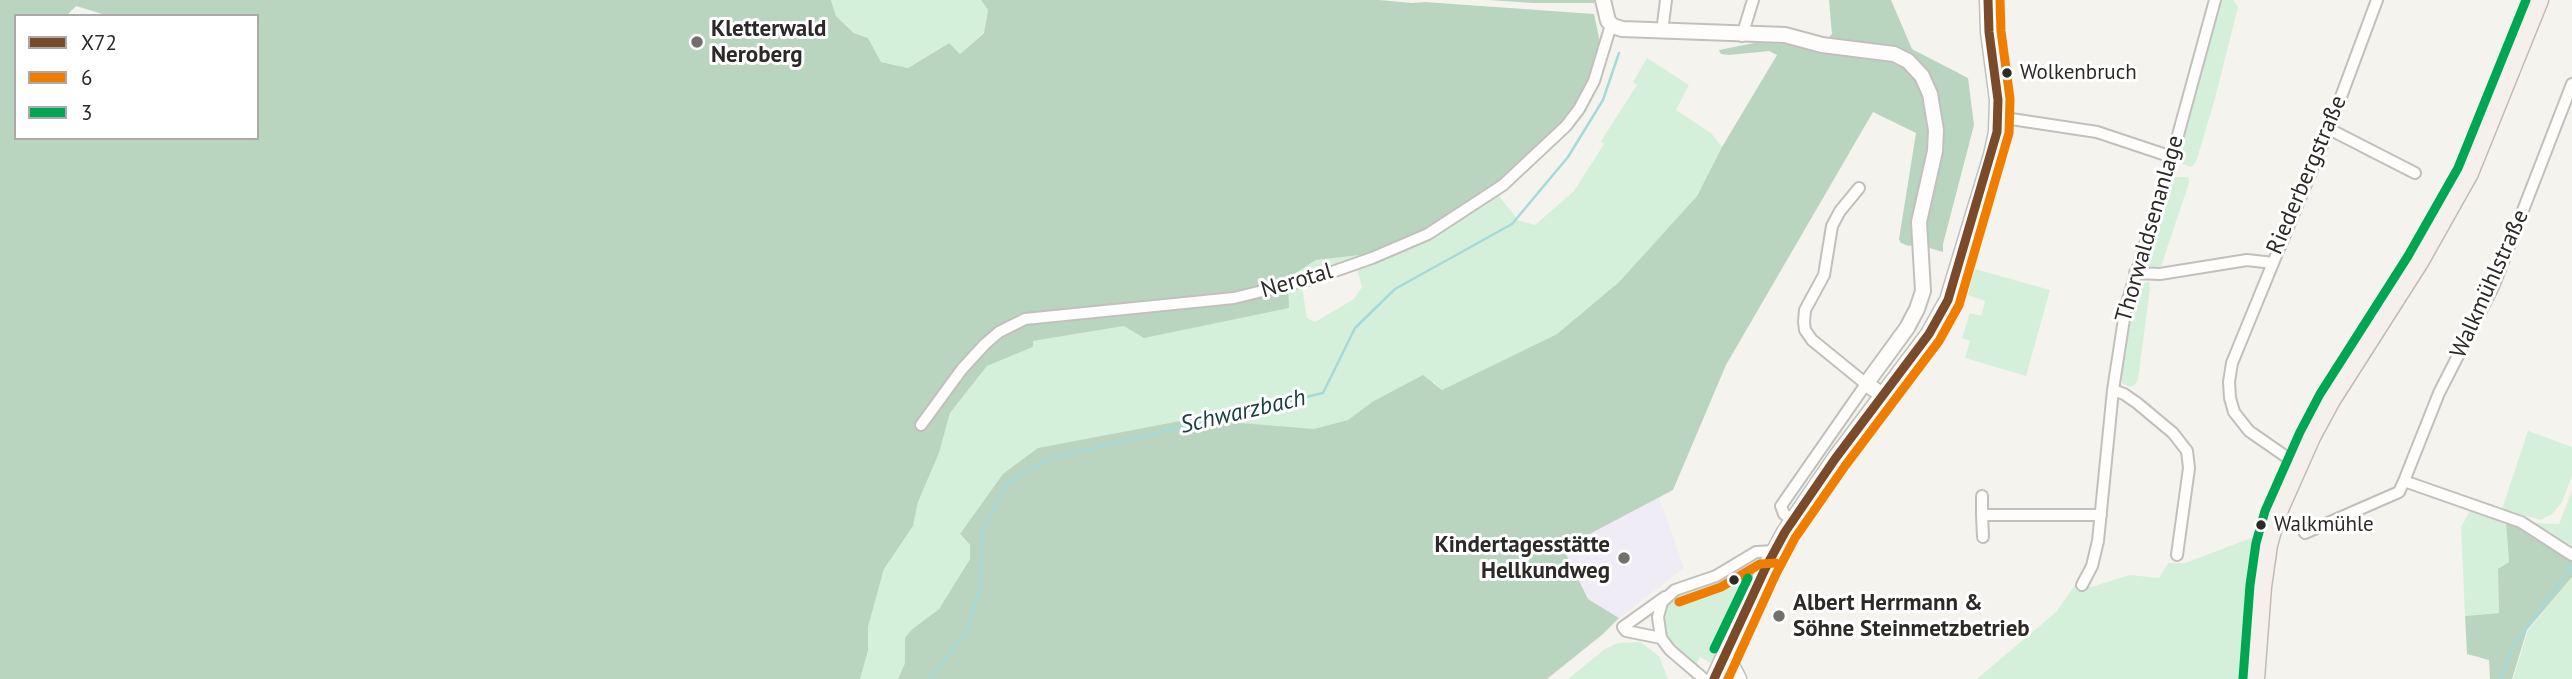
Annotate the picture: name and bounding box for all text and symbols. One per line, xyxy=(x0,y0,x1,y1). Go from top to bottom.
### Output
legend xyxy=(14,14,259,140)
place label: Kletterwald Neroberg xyxy=(711,15,826,69)
text: X72 xyxy=(81,29,117,56)
marker: Kletterwald Neroberg xyxy=(689,34,705,50)
place label: Wolkenbruch xyxy=(2020,60,2137,86)
text: 6 xyxy=(81,64,92,91)
marker: Wolkenbruch xyxy=(2000,66,2014,80)
street label: Riederbergstraße xyxy=(2261,92,2353,258)
text: 3 xyxy=(81,99,92,126)
street label: Thorwaldsenanlage xyxy=(2110,132,2190,326)
street label: Walkmühlstraße xyxy=(2445,205,2535,363)
street label: Nerotal xyxy=(1258,258,1336,304)
water label: Schwarzbach xyxy=(1177,384,1309,440)
place label: Walkmühle xyxy=(2274,512,2374,538)
marker: Walkmühle xyxy=(2254,518,2268,532)
place label: Kindertagesstätte Hellkundweg xyxy=(1434,531,1610,585)
marker: Kindertagesstätte Hellkundweg xyxy=(1616,550,1632,566)
unlabelled marker xyxy=(1727,573,1741,587)
place label: Albert Herrmann & Söhne Steinmetzbetrieb xyxy=(1793,589,2030,643)
marker: Albert Herrmann & Söhne Steinmetzbetrieb xyxy=(1771,608,1787,624)

